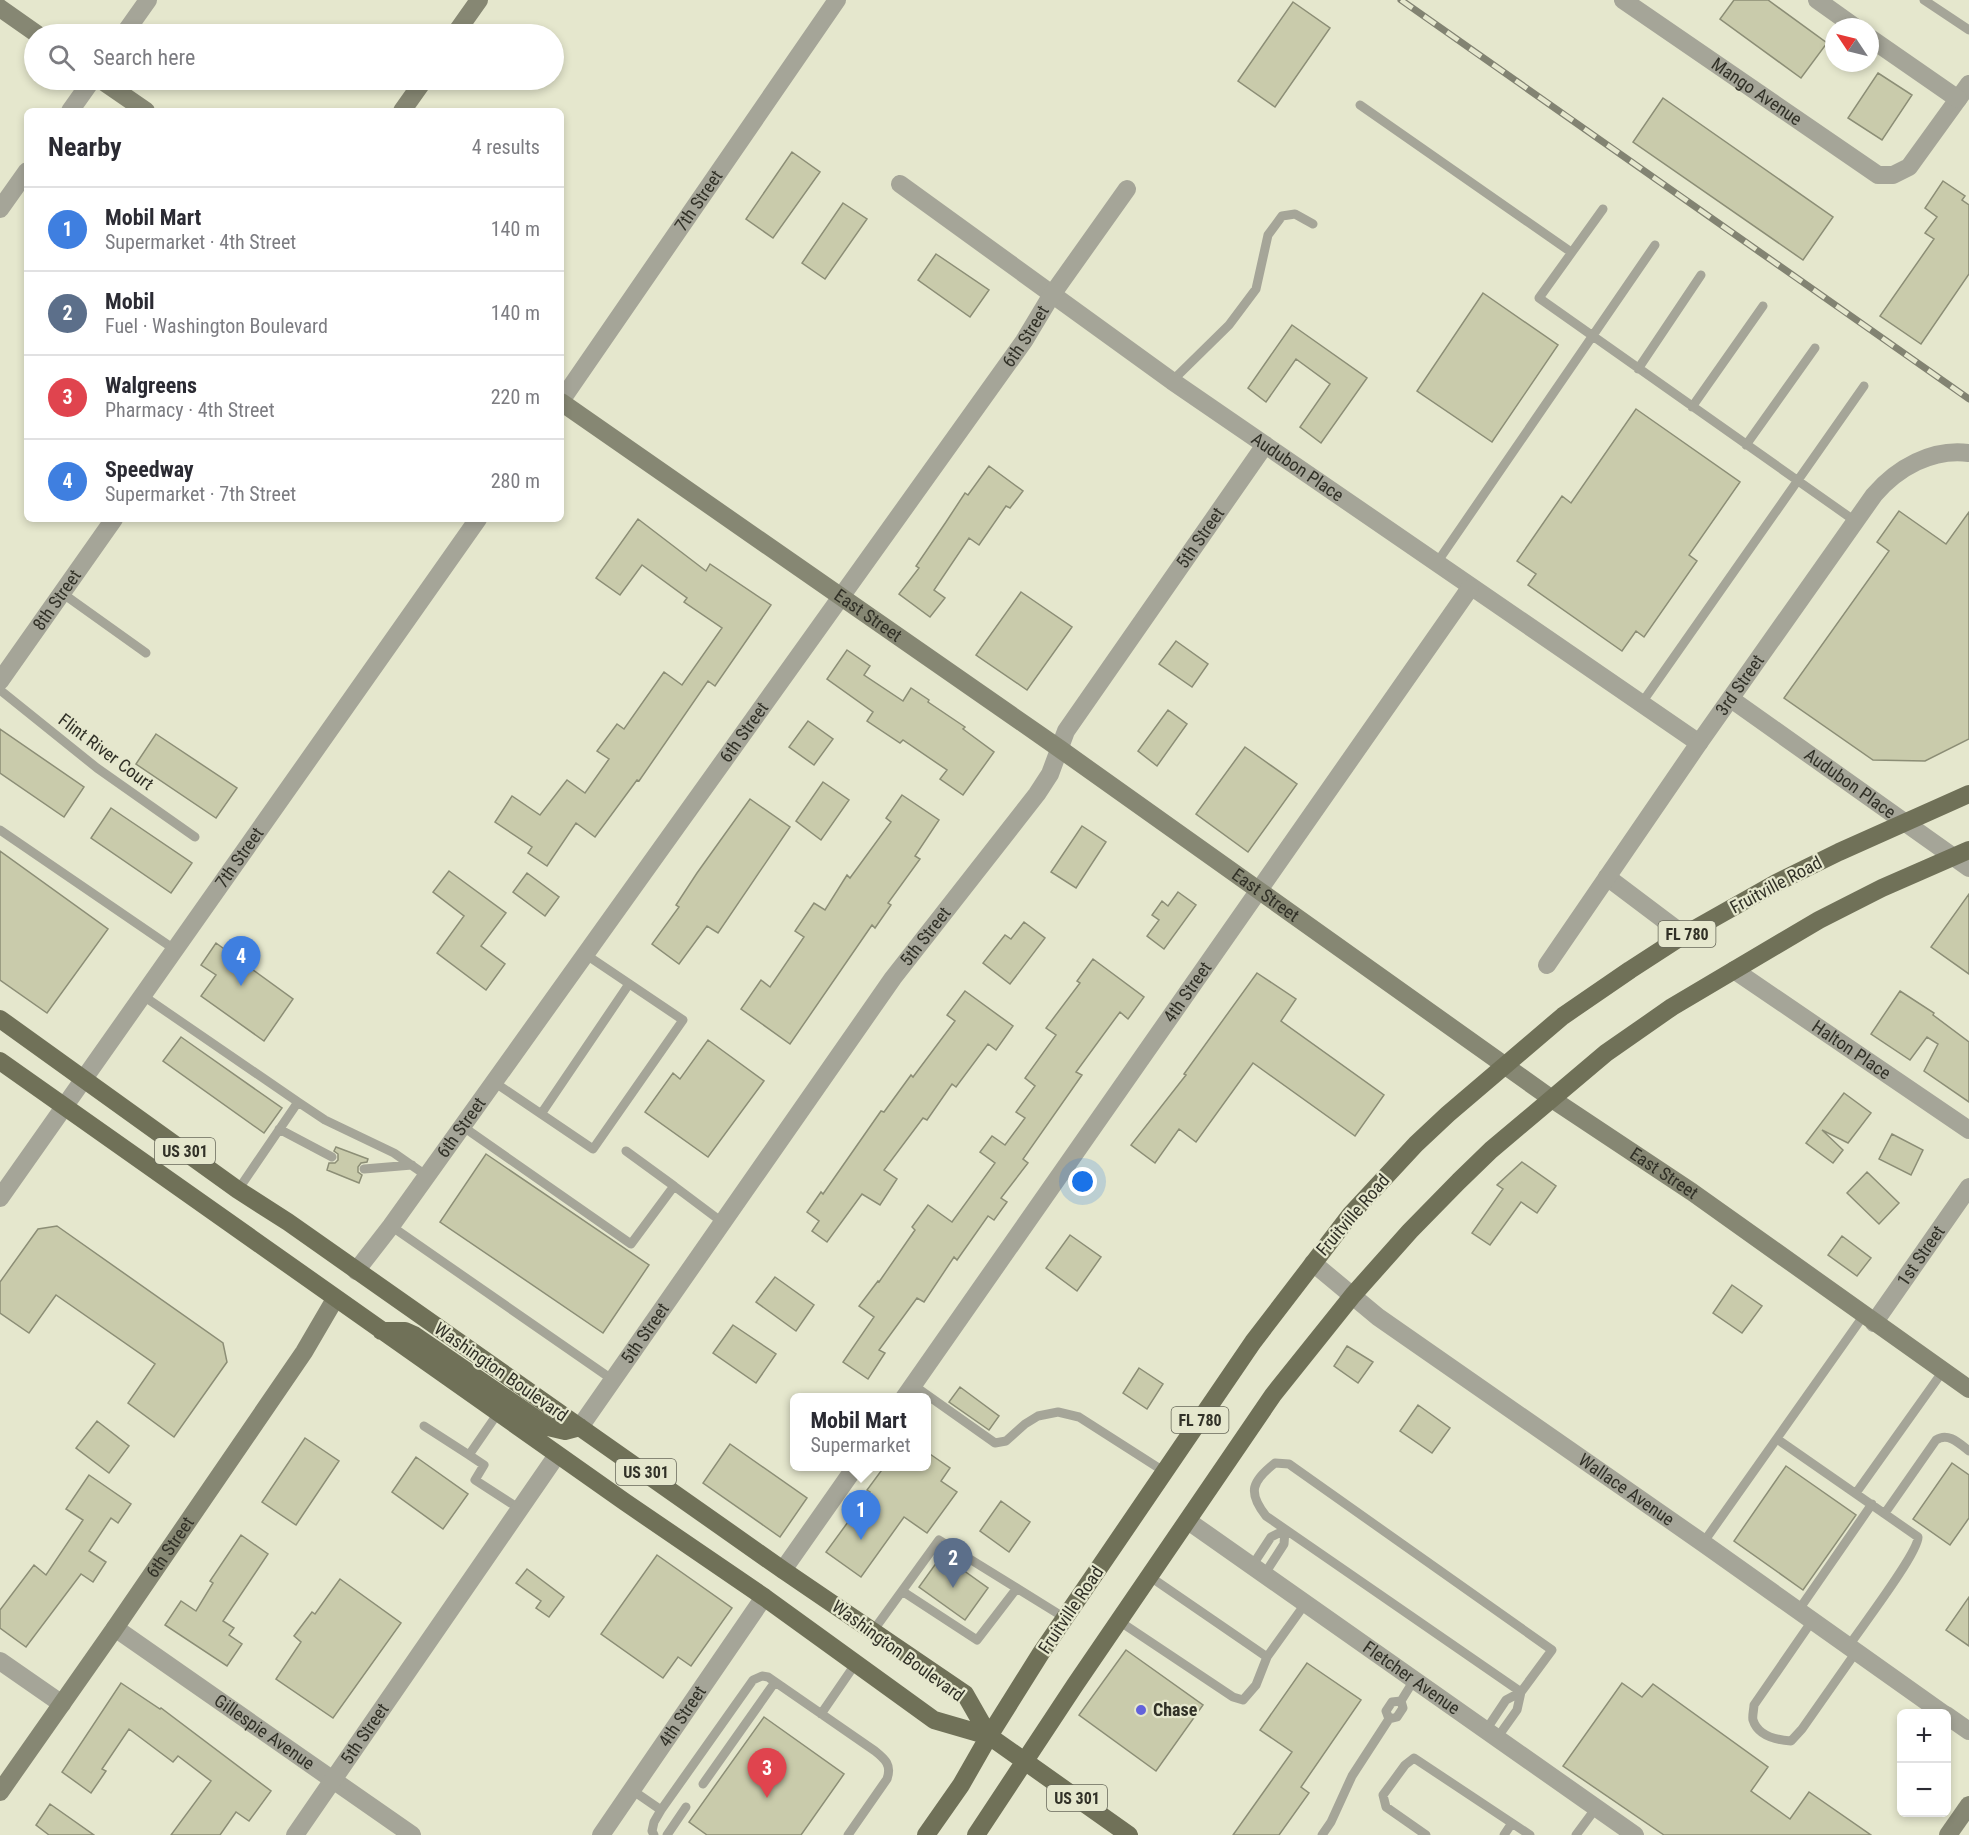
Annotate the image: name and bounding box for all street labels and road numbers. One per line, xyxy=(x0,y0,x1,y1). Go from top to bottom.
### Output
street label: Mango Avenue xyxy=(1708,53,1806,130)
street label: 7th Street xyxy=(670,166,727,235)
street label: 6th Street xyxy=(998,301,1053,371)
street label: Audubon Place xyxy=(1248,428,1348,506)
street label: 5th Street xyxy=(1172,503,1228,572)
street label: 8th Street xyxy=(28,565,85,634)
street label: East Street xyxy=(831,584,906,646)
street label: 3rd Street xyxy=(1711,650,1768,719)
street label: 6th Street xyxy=(715,698,772,766)
street label: Flint River Court xyxy=(55,709,158,794)
street label: Audubon Place xyxy=(1801,744,1900,823)
street label: 7th Street xyxy=(211,823,268,892)
street label: Fruitville Road xyxy=(1726,852,1825,918)
street label: East Street xyxy=(1228,864,1303,926)
street label: 5th Street xyxy=(895,902,955,970)
road number: FL 780 xyxy=(1658,921,1716,947)
street label: 4th Street xyxy=(1159,958,1216,1026)
street label: Halton Place xyxy=(1808,1015,1895,1084)
street label: 6th Street xyxy=(432,1093,490,1162)
road number: US 301 xyxy=(155,1138,215,1164)
street label: East Street xyxy=(1626,1143,1703,1203)
street label: Fruitville Road xyxy=(1312,1170,1394,1260)
street label: 1st Street xyxy=(1892,1221,1949,1290)
street label: 5th Street xyxy=(616,1299,673,1368)
street label: Washington Boulevard xyxy=(430,1318,572,1426)
road number: FL 780 xyxy=(1172,1407,1228,1433)
street label: Wallace Avenue xyxy=(1575,1449,1678,1530)
road number: US 301 xyxy=(616,1459,676,1485)
street label: 6th Street xyxy=(142,1513,198,1582)
street label: Fruitville Road xyxy=(1034,1562,1107,1657)
street label: Washington Boulevard xyxy=(828,1596,968,1706)
street label: Fletcher Avenue xyxy=(1359,1636,1464,1719)
street label: 4th Street xyxy=(654,1681,710,1750)
street label: Gillespie Avenue xyxy=(211,1690,319,1774)
street label: 5th Street xyxy=(336,1699,393,1768)
road number: US 301 xyxy=(1047,1785,1107,1811)

